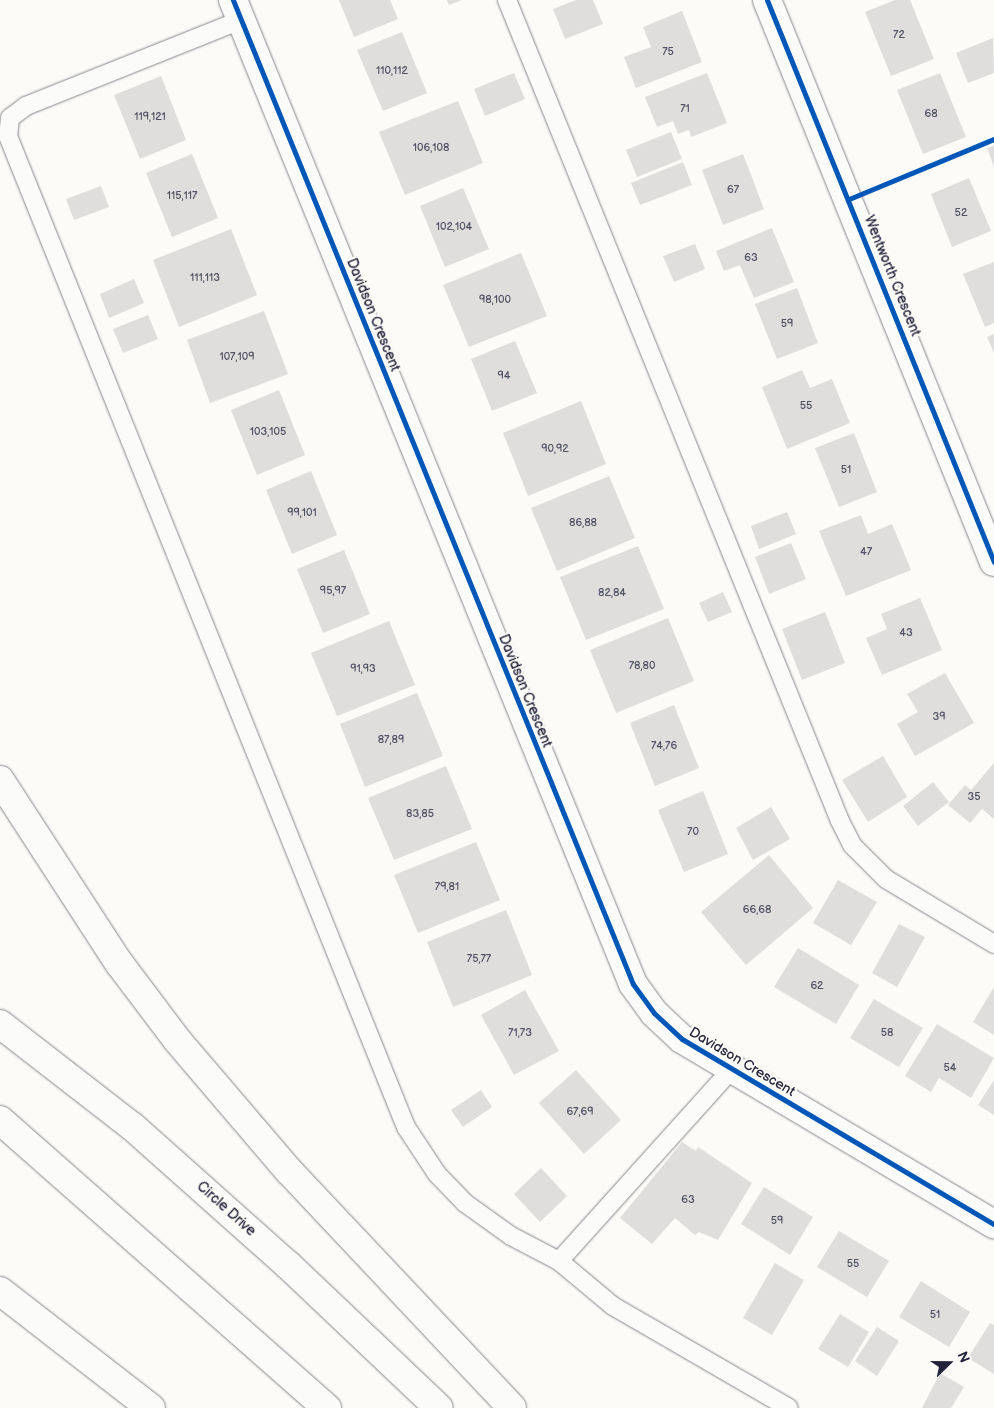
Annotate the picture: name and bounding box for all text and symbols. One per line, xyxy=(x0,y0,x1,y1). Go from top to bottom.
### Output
house number: 72 xyxy=(893,28,905,42)
house number: 75 xyxy=(662,45,674,59)
house number: 110,112 xyxy=(376,64,408,78)
house number: 71 xyxy=(680,102,690,116)
house number: 68 xyxy=(924,107,938,121)
house number: 119,121 xyxy=(134,110,166,124)
house number: 106,108 xyxy=(413,141,449,155)
house number: 67 xyxy=(727,183,739,197)
house number: 115,117 xyxy=(167,189,197,203)
house number: 52 xyxy=(955,206,967,220)
street label: Wentworth Crescent xyxy=(860,213,924,339)
house number: 102,104 xyxy=(436,220,472,234)
house number: 63 xyxy=(744,251,758,265)
street label: Davidson Crescent xyxy=(343,256,403,374)
house number: 111,113 xyxy=(190,271,220,285)
house number: 98,100 xyxy=(479,293,511,307)
house number: 59 xyxy=(781,317,793,331)
house number: 107,109 xyxy=(219,350,255,364)
house number: 94 xyxy=(497,369,511,383)
house number: 55 xyxy=(800,399,812,413)
house number: 103,105 xyxy=(250,425,286,439)
house number: 90,92 xyxy=(541,442,569,456)
house number: 51 xyxy=(841,463,851,477)
house number: 99,101 xyxy=(287,506,317,520)
house number: 86,88 xyxy=(569,516,597,530)
house number: 47 xyxy=(860,545,872,559)
house number: 95,97 xyxy=(320,584,346,598)
house number: 82,84 xyxy=(598,586,626,600)
house number: 43 xyxy=(899,626,913,640)
street label: Davidson Crescent xyxy=(495,632,555,750)
house number: 78,80 xyxy=(629,659,655,673)
house number: 91,93 xyxy=(350,662,376,676)
house number: 39 xyxy=(932,710,946,724)
house number: 87,89 xyxy=(378,733,404,747)
house number: 74,76 xyxy=(651,739,677,753)
house number: 35 xyxy=(967,790,981,804)
house number: 83,85 xyxy=(406,807,434,821)
house number: 70 xyxy=(687,825,699,839)
house number: 79,81 xyxy=(435,880,459,894)
house number: 66,68 xyxy=(743,903,771,917)
house number: 75,77 xyxy=(467,952,491,966)
house number: 62 xyxy=(810,979,824,993)
street label: Davidson Crescent xyxy=(686,1024,798,1100)
house number: 71,73 xyxy=(508,1026,532,1040)
house number: 58 xyxy=(881,1026,893,1040)
house number: 54 xyxy=(943,1061,957,1075)
house number: 67,69 xyxy=(566,1105,594,1119)
street label: Circle Drive xyxy=(193,1178,259,1240)
house number: 63 xyxy=(681,1193,695,1207)
house number: 59 xyxy=(771,1214,783,1228)
house number: 55 xyxy=(847,1257,859,1271)
house number: 51 xyxy=(930,1308,940,1322)
north arrow xyxy=(924,1338,974,1388)
text: N xyxy=(954,1349,973,1365)

